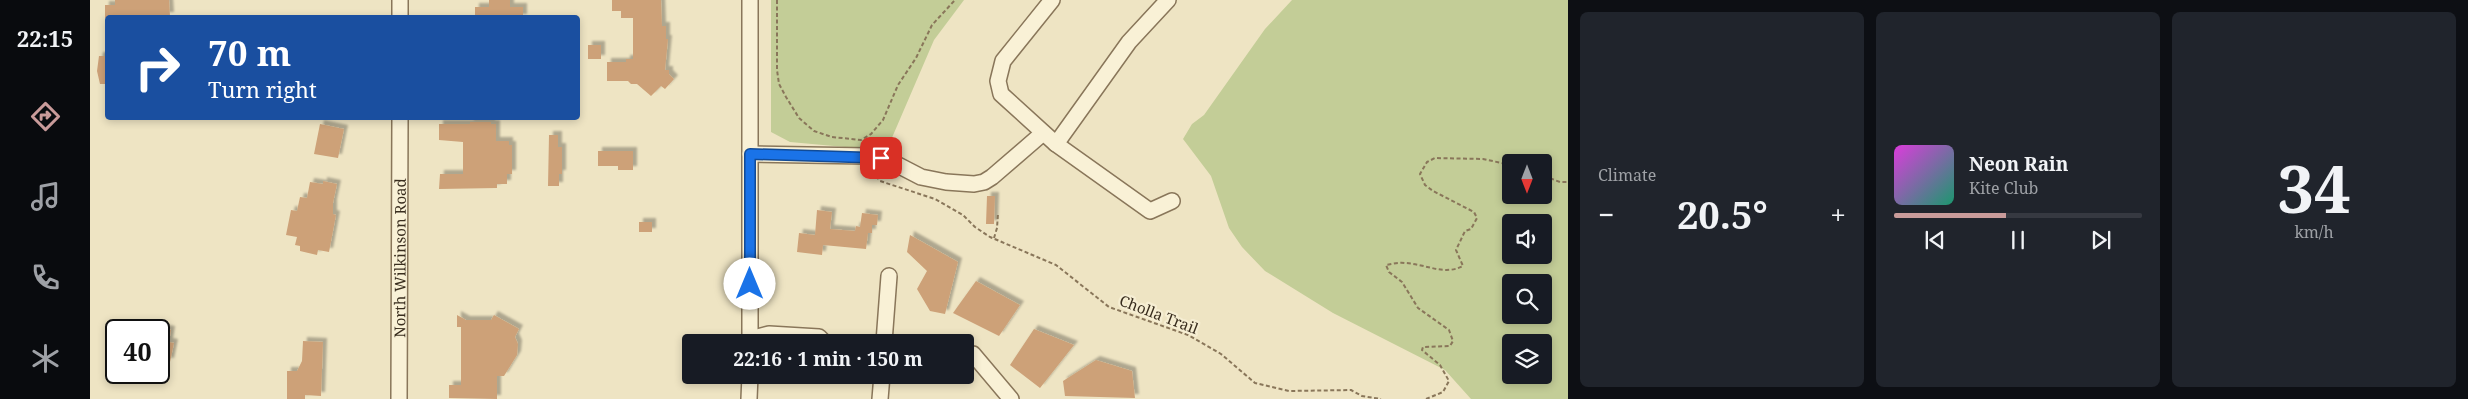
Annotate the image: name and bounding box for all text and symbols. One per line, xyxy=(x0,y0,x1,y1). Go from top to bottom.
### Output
text: 22:15 xyxy=(17,23,73,53)
text: 70 m xyxy=(208,29,291,76)
icon: right xyxy=(125,35,190,100)
text: Turn right xyxy=(208,74,317,104)
icon: directions xyxy=(28,99,63,134)
pin xyxy=(860,137,902,179)
icon: arrive xyxy=(867,144,895,172)
text: 34 xyxy=(2277,144,2351,232)
text: Neon Rain xyxy=(1969,151,2068,177)
north arrow xyxy=(1502,154,1552,204)
map controls xyxy=(1502,154,1552,384)
text: Climate xyxy=(1598,164,1656,186)
text: Kite Club xyxy=(1969,177,2038,199)
street label: North Wilkinson Road xyxy=(389,178,410,338)
icon: music xyxy=(28,179,63,214)
text: 20.5° xyxy=(1677,188,1768,240)
text: − xyxy=(1598,195,1614,233)
text: + xyxy=(1830,195,1846,233)
button: sound xyxy=(1502,214,1552,264)
text: km/h xyxy=(2294,221,2334,243)
icon: previous xyxy=(1921,226,1949,254)
icon: pause xyxy=(2004,226,2032,254)
icon: next xyxy=(2087,226,2115,254)
position arrow xyxy=(723,257,775,309)
icon: phone xyxy=(28,260,63,295)
button: search xyxy=(1502,274,1552,324)
street label: Cholla Trail xyxy=(1117,290,1202,338)
speed limit sign: 40 xyxy=(105,319,170,384)
button: layers xyxy=(1502,334,1552,384)
icon: climate xyxy=(28,341,63,376)
text: 22:16 · 1 min · 150 m xyxy=(733,346,923,372)

